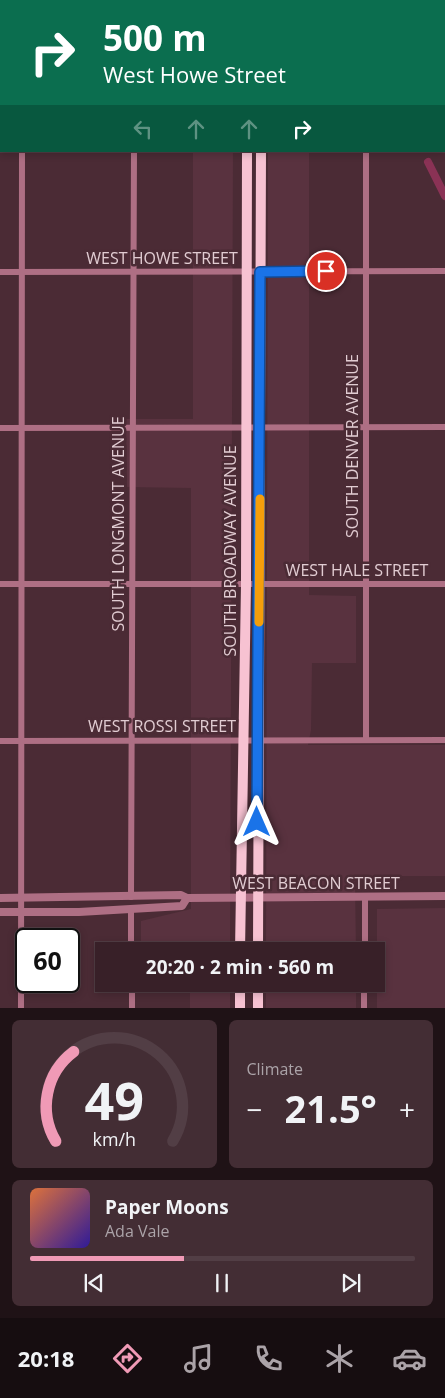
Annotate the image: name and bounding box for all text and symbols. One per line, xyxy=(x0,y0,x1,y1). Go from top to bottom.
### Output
text: 500 m xyxy=(103,14,207,61)
icon: right xyxy=(20,20,85,85)
text: West Howe Street xyxy=(103,59,286,89)
icon: left xyxy=(129,115,157,143)
icon: ahead xyxy=(182,115,210,143)
icon: ahead xyxy=(235,115,263,143)
icon: right xyxy=(288,115,316,143)
street label: WEST HOWE STREET xyxy=(86,247,238,269)
pin xyxy=(305,250,347,292)
icon: arrive xyxy=(312,257,340,285)
street label: SOUTH DENVER AVENUE xyxy=(341,354,363,538)
street label: SOUTH LONGMONT AVENUE xyxy=(107,416,129,632)
street label: SOUTH BROADWAY AVENUE xyxy=(219,445,241,657)
street label: WEST HALE STREET xyxy=(286,559,429,581)
street label: WEST ROSSI STREET xyxy=(88,715,236,737)
position arrow xyxy=(230,795,282,847)
street label: WEST BEACON STREET xyxy=(232,872,400,894)
speed limit sign: 60 xyxy=(15,928,80,993)
text: 20:20 · 2 min · 560 m xyxy=(146,954,334,980)
text: Climate xyxy=(247,1058,303,1080)
text: 49 xyxy=(85,1064,144,1135)
text: 21.5° xyxy=(285,1082,377,1134)
text: − xyxy=(247,1090,263,1128)
text: + xyxy=(399,1090,415,1128)
text: km/h xyxy=(93,1127,136,1151)
text: Paper Moons xyxy=(105,1194,229,1220)
text: Ada Vale xyxy=(105,1220,169,1242)
icon: previous xyxy=(80,1269,108,1297)
icon: pause xyxy=(208,1269,236,1297)
icon: next xyxy=(337,1269,365,1297)
icon: directions xyxy=(110,1341,145,1376)
icon: music xyxy=(181,1341,216,1376)
icon: phone xyxy=(251,1341,286,1376)
icon: climate xyxy=(322,1341,357,1376)
icon: car xyxy=(392,1341,427,1376)
text: 20:18 xyxy=(18,1343,74,1373)

